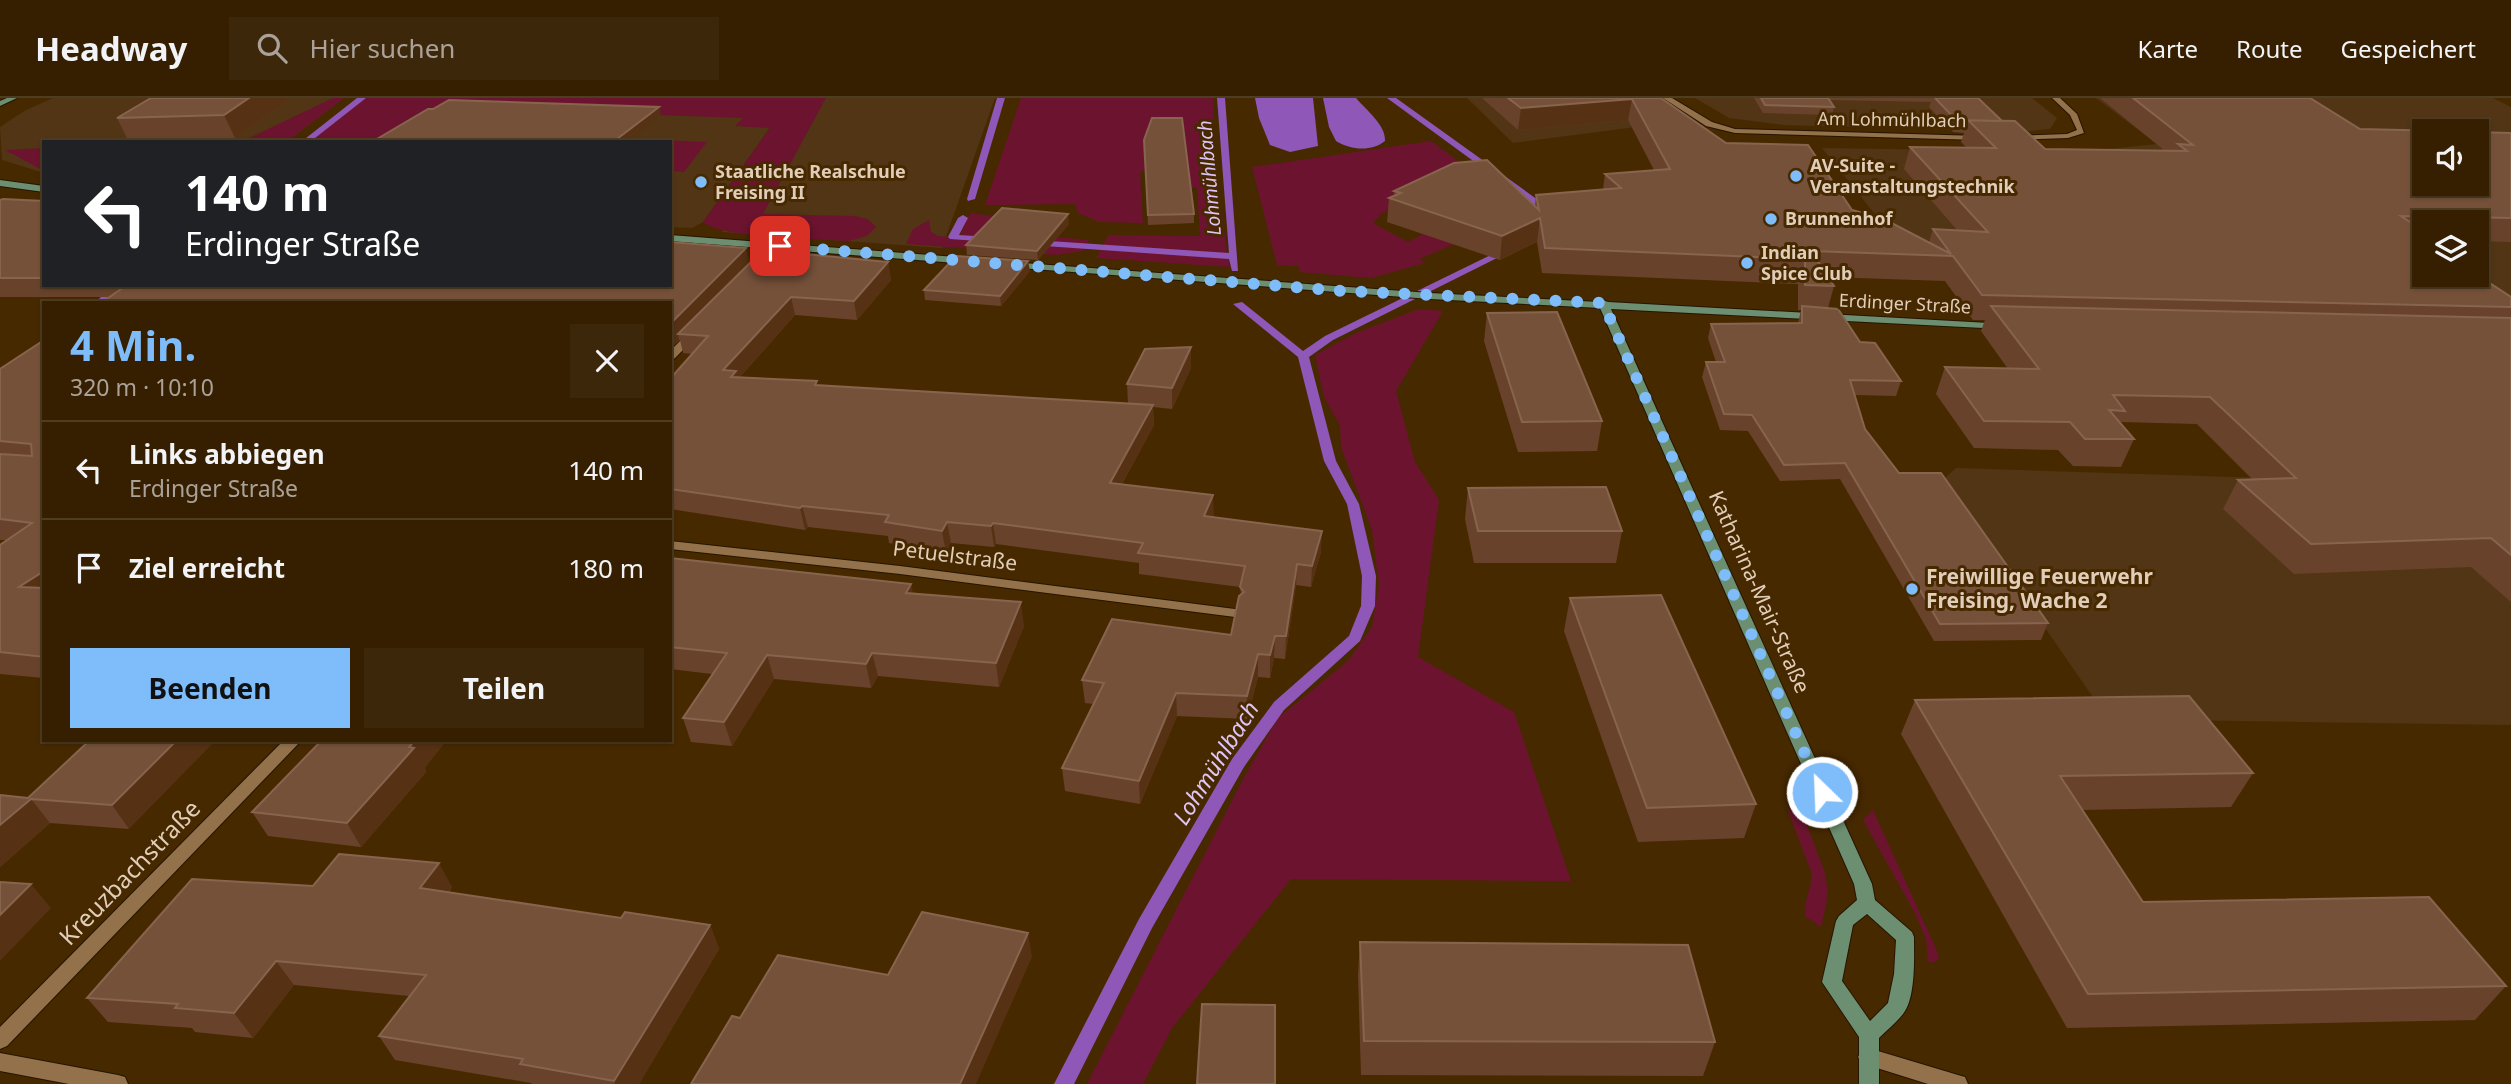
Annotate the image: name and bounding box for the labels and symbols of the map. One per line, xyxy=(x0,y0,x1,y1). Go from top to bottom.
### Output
street label: Am Lohmühlbach xyxy=(1817,106,1967,132)
water label: Lohmühlbach xyxy=(1191,119,1227,237)
place label: AV-Suite - Veranstaltungstechnik xyxy=(1810,153,2015,198)
place label: Staatliche Realschule Freising II xyxy=(715,159,906,204)
marker: AV-Suite - Veranstaltungstechnik xyxy=(1788,168,1804,184)
marker: Staatliche Realschule Freising II xyxy=(693,174,709,190)
place label: Brunnenhof xyxy=(1785,206,1894,230)
marker: Brunnenhof xyxy=(1763,211,1779,227)
pin xyxy=(750,216,810,276)
place label: Indian Spice Club xyxy=(1761,240,1852,285)
marker: Indian Spice Club xyxy=(1739,255,1755,271)
street label: Erdinger Straße xyxy=(1838,288,1972,318)
street label: Katharina-Mair-Straße xyxy=(1703,486,1817,697)
street label: Petuelstraße xyxy=(891,533,1019,577)
place label: Freiwillige Feuerwehr Freising, Wache 2 xyxy=(1926,562,2153,614)
marker: Freiwillige Feuerwehr Freising, Wache 2 xyxy=(1904,581,1920,597)
water label: Lohmühlbach xyxy=(1164,695,1266,830)
position arrow xyxy=(1785,755,1859,829)
street label: Kreuzbachstraße xyxy=(51,792,207,952)

